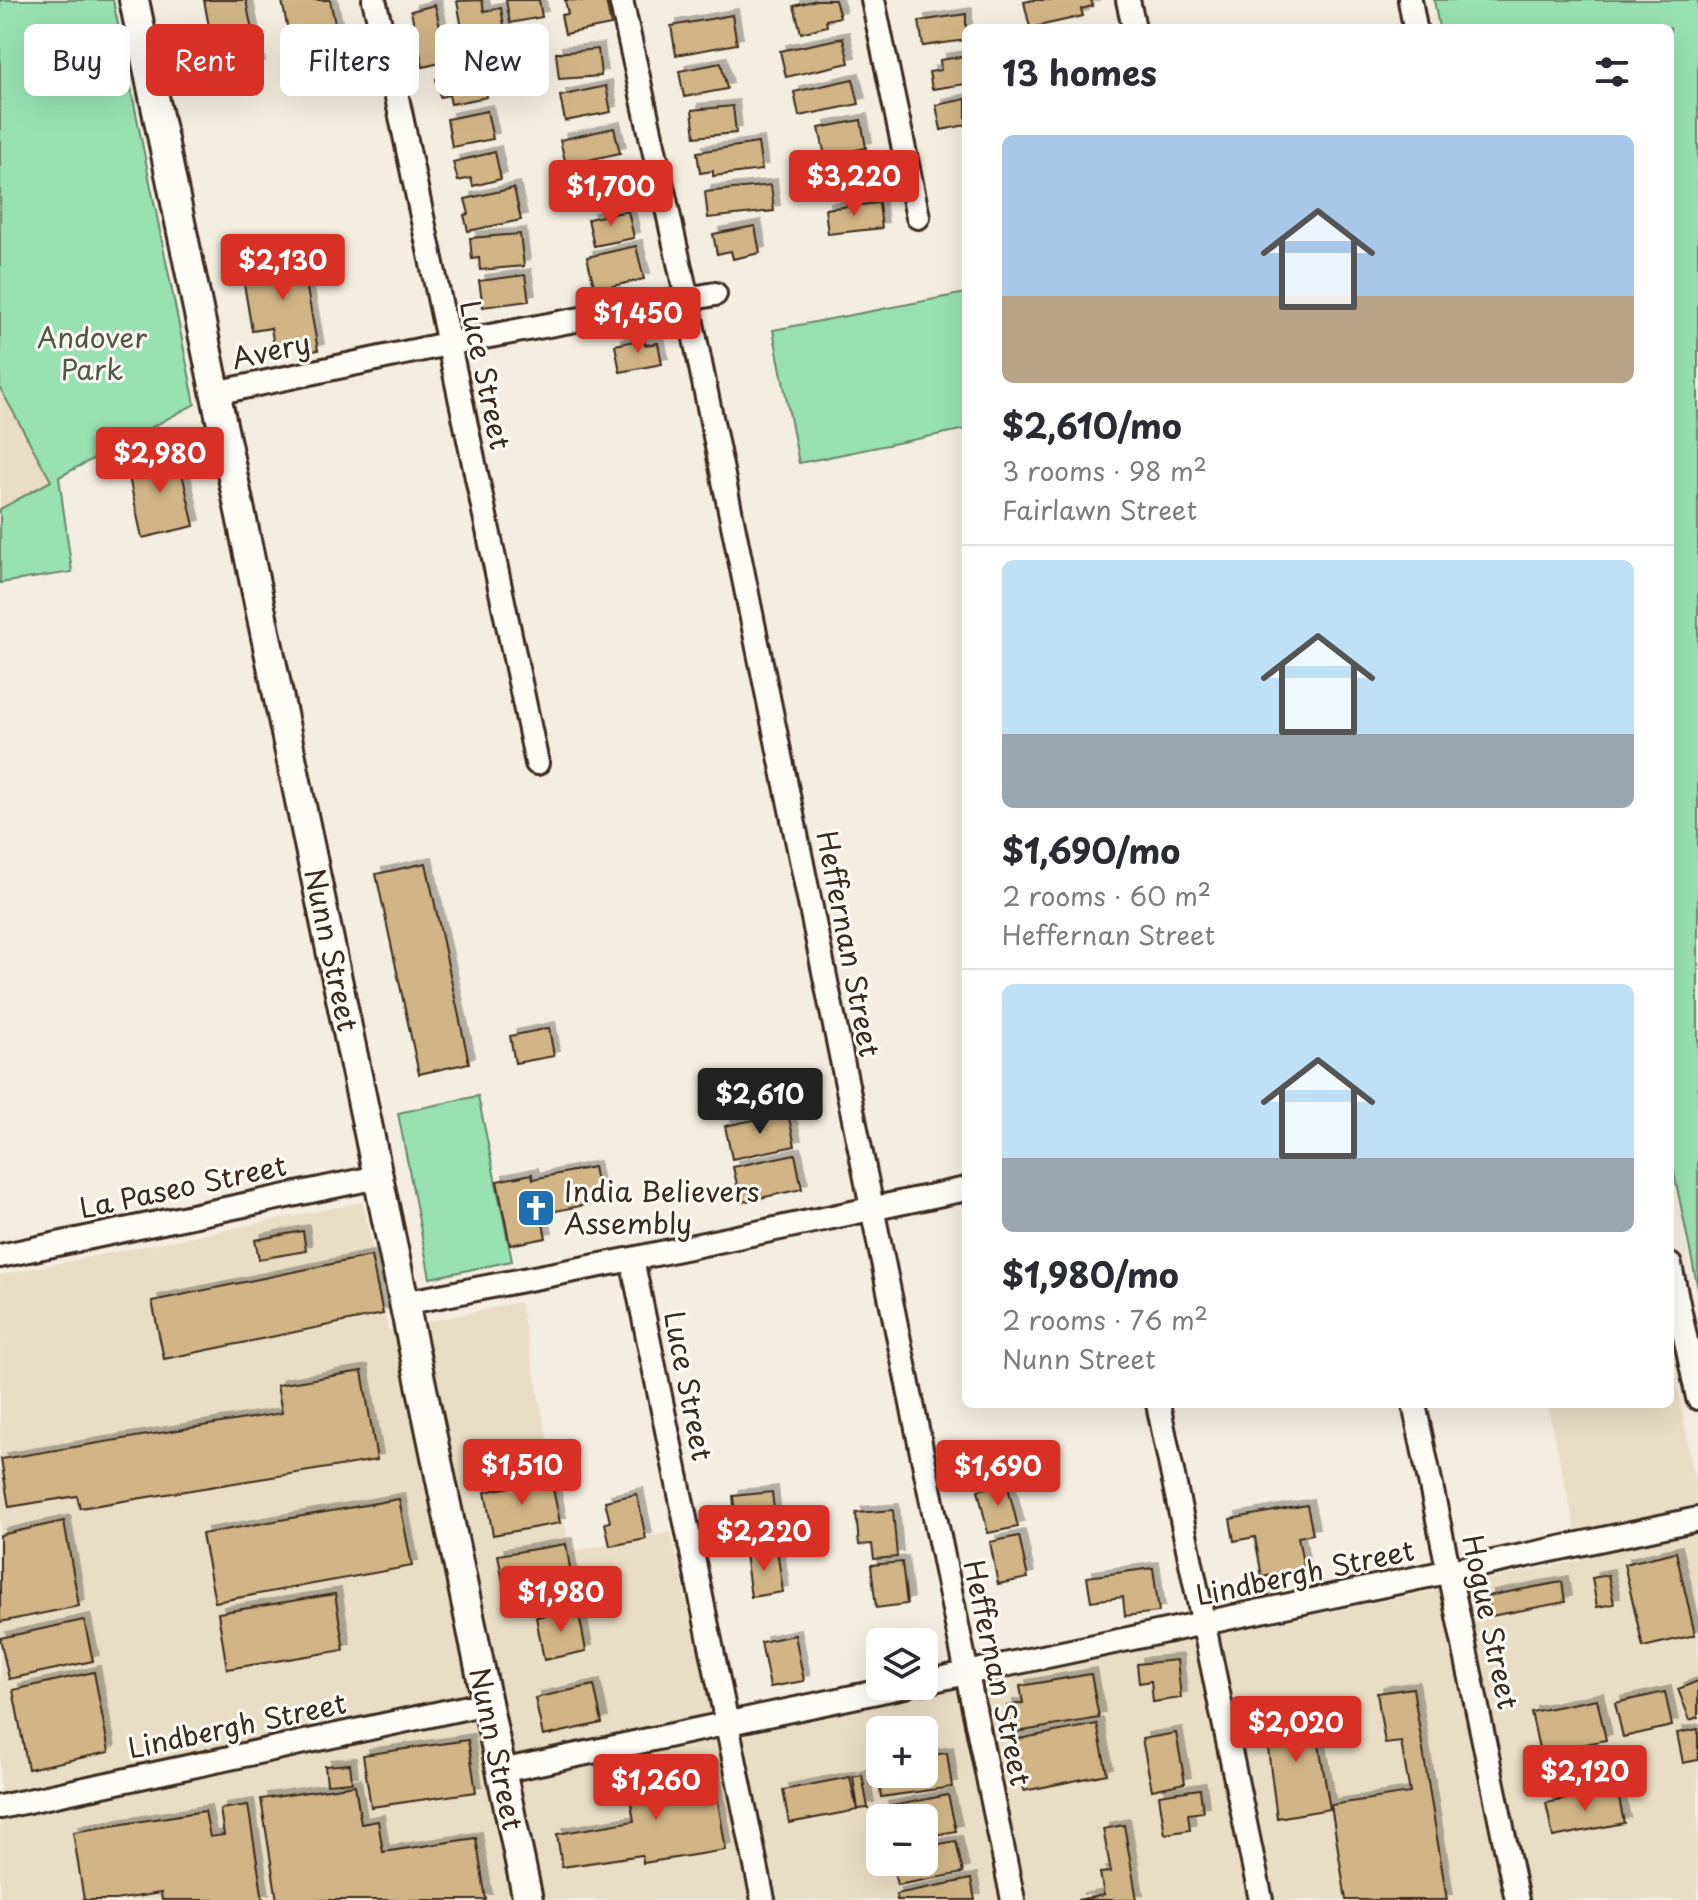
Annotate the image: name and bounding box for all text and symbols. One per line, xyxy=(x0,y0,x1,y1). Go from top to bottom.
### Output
chip: Buy xyxy=(24,24,130,96)
chip: Rent xyxy=(146,24,264,96)
chip: Filters xyxy=(280,24,419,96)
chip: New xyxy=(435,24,549,96)
text: 13 homes xyxy=(1002,46,1157,98)
icon: filters xyxy=(1590,50,1634,94)
pin: $3,220 xyxy=(789,150,919,218)
text: $3,220 xyxy=(807,156,901,195)
pin: $1,700 xyxy=(546,160,676,228)
text: $1,700 xyxy=(567,166,655,205)
icon: home xyxy=(1246,187,1390,331)
pin: $2,130 xyxy=(218,234,348,302)
text: $2,130 xyxy=(239,240,327,279)
pin: $1,450 xyxy=(573,287,703,355)
text: $1,450 xyxy=(594,293,682,332)
street label: Luce Street xyxy=(450,296,523,453)
park label: Andover Park xyxy=(37,315,147,390)
street label: Avery xyxy=(227,320,314,379)
text: $2,610/mo xyxy=(1002,399,1182,451)
pin: $2,980 xyxy=(95,427,225,495)
text: $2,980 xyxy=(114,433,206,472)
text: 3 rooms · 98 m² xyxy=(1002,451,1207,490)
text: Fairlawn Street xyxy=(1002,490,1197,529)
icon: home xyxy=(1246,612,1390,756)
text: $1,690/mo xyxy=(1002,824,1180,876)
street label: Heffernan Street xyxy=(806,827,892,1060)
street label: Nunn Street xyxy=(294,864,371,1035)
text: 2 rooms · 60 m² xyxy=(1002,876,1211,915)
text: Heffernan Street xyxy=(1002,915,1215,954)
icon: home xyxy=(1246,1036,1390,1180)
pin: $2,610 xyxy=(695,1068,825,1136)
text: $2,610 xyxy=(716,1074,804,1113)
street label: La Paseo Street xyxy=(75,1143,290,1228)
place label: India Believers Assembly xyxy=(564,1169,760,1244)
church icon: India Believers Assembly xyxy=(515,1187,557,1229)
text: $1,980/mo xyxy=(1002,1248,1179,1300)
text: 2 rooms · 76 m² xyxy=(1002,1300,1208,1339)
street label: Luce Street xyxy=(654,1307,725,1464)
text: Nunn Street xyxy=(1002,1339,1156,1378)
pin: $1,510 xyxy=(457,1439,587,1507)
pin: $1,690 xyxy=(933,1440,1063,1508)
text: $1,510 xyxy=(481,1445,563,1484)
text: $1,690 xyxy=(954,1446,1042,1485)
pin: $2,220 xyxy=(699,1505,829,1573)
text: $2,220 xyxy=(716,1511,812,1550)
street label: Lindbergh Street xyxy=(1192,1527,1418,1616)
street label: Hogue Street xyxy=(1452,1530,1531,1713)
street label: Heffernan Street xyxy=(954,1556,1043,1789)
pin: $1,980 xyxy=(496,1566,626,1634)
text: $1,980 xyxy=(518,1572,604,1611)
map controls xyxy=(866,1628,938,1876)
button: layers xyxy=(866,1628,938,1700)
street label: Nunn Street xyxy=(459,1663,536,1834)
street label: Lindbergh Street xyxy=(124,1680,350,1769)
pin: $2,020 xyxy=(1231,1696,1361,1764)
text: $2,020 xyxy=(1248,1702,1344,1741)
button: + xyxy=(866,1716,938,1788)
pin: $2,120 xyxy=(1520,1745,1650,1813)
text: $2,120 xyxy=(1541,1751,1629,1790)
pin: $1,260 xyxy=(591,1754,721,1822)
text: $1,260 xyxy=(611,1760,701,1799)
button: − xyxy=(866,1804,938,1876)

